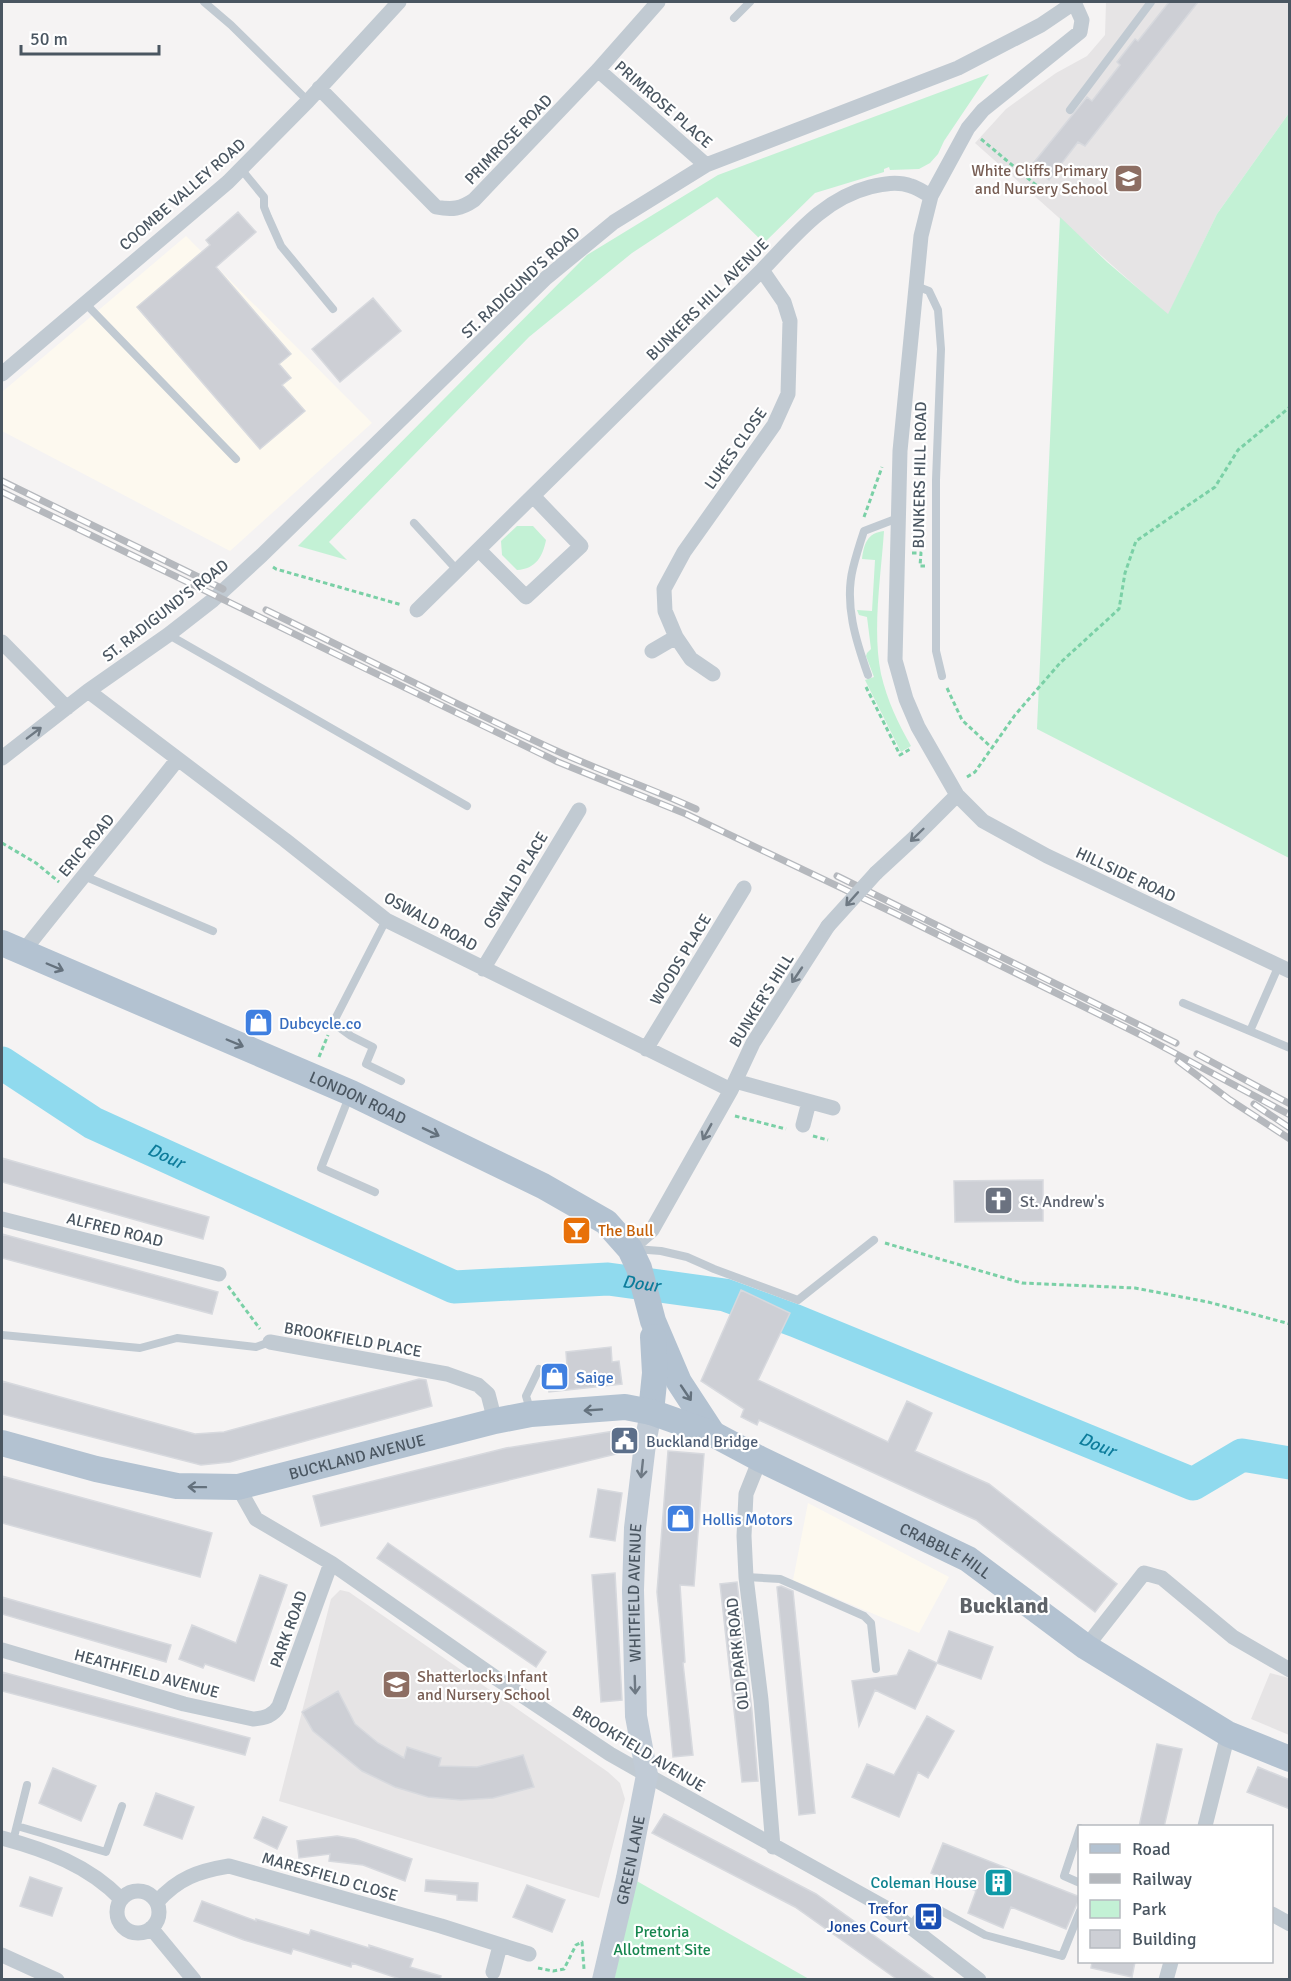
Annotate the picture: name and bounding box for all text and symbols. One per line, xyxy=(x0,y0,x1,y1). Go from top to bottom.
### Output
scale bar xyxy=(21,18,159,56)
text: 50 m xyxy=(30,28,68,50)
street label: PRIMROSE PLACE xyxy=(610,57,716,153)
street label: PRIMROSE ROAD xyxy=(461,90,557,189)
street label: COOMBE VALLEY ROAD xyxy=(115,134,250,255)
place label: White Cliffs Primary and Nursery School xyxy=(971,161,1109,199)
school or university icon: White Cliffs Primary and Nursery School xyxy=(1113,163,1145,195)
street label: ST. RADIGUND'S ROAD xyxy=(457,223,584,343)
street label: BUNKERS HILL AVENUE xyxy=(642,234,773,365)
street label: BUNKERS HILL ROAD xyxy=(909,401,931,549)
street label: LUKES CLOSE xyxy=(700,404,771,493)
street label: ST. RADIGUND'S ROAD xyxy=(98,555,233,666)
one-way arrow xyxy=(26,726,42,739)
street label: ERIC ROAD xyxy=(55,810,119,881)
one-way arrow xyxy=(910,827,925,842)
street label: OSWALD PLACE xyxy=(479,828,553,933)
street label: HILLSIDE ROAD xyxy=(1072,843,1179,907)
street label: OSWALD ROAD xyxy=(380,888,481,956)
one-way arrow xyxy=(845,892,859,907)
street label: WOODS PLACE xyxy=(646,910,716,1009)
street label: BUNKER'S HILL xyxy=(725,950,799,1051)
one-way arrow xyxy=(45,962,64,973)
one-way arrow xyxy=(790,967,803,984)
shop icon: Dubcycle.co xyxy=(242,1007,274,1039)
place label: Dubcycle.co xyxy=(279,1014,361,1034)
one-way arrow xyxy=(225,1038,243,1049)
street label: LONDON ROAD xyxy=(306,1067,409,1129)
one-way arrow xyxy=(700,1124,712,1141)
one-way arrow xyxy=(422,1127,440,1139)
water label: Dour xyxy=(144,1138,190,1175)
church icon: St. Andrew's xyxy=(983,1185,1015,1217)
place label: St. Andrew's xyxy=(1020,1192,1104,1212)
street label: ALFRED ROAD xyxy=(64,1208,165,1252)
bar icon: The Bull xyxy=(561,1214,593,1246)
place label: The Bull xyxy=(598,1221,654,1241)
water label: Dour xyxy=(621,1270,663,1297)
street label: BROOKFIELD PLACE xyxy=(282,1318,423,1362)
shop icon: Saige xyxy=(539,1361,571,1393)
place label: Saige xyxy=(576,1368,614,1388)
one-way arrow xyxy=(680,1384,692,1401)
one-way arrow xyxy=(583,1405,603,1416)
public building icon: Buckland Bridge xyxy=(609,1425,641,1457)
water label: Dour xyxy=(1076,1427,1121,1463)
street label: BUCKLAND AVENUE xyxy=(287,1430,427,1485)
place label: Buckland Bridge xyxy=(646,1432,758,1452)
one-way arrow xyxy=(636,1459,647,1479)
one-way arrow xyxy=(187,1481,207,1492)
shop icon: Hollis Motors xyxy=(665,1503,697,1535)
place label: Hollis Motors xyxy=(702,1510,793,1530)
street label: CRABBLE HILL xyxy=(896,1519,995,1584)
street label: WHITFIELD AVENUE xyxy=(624,1522,646,1663)
street label: PARK ROAD xyxy=(266,1588,312,1671)
district label: Buckland xyxy=(959,1592,1049,1619)
street label: OLD PARK ROAD xyxy=(722,1597,754,1711)
street label: HEATHFIELD AVENUE xyxy=(72,1645,221,1703)
place label: Shatterlocks Infant and Nursery School xyxy=(417,1667,550,1705)
school or university icon: Shatterlocks Infant and Nursery School xyxy=(380,1669,412,1701)
one-way arrow xyxy=(630,1674,641,1694)
street label: BROOKFIELD AVENUE xyxy=(568,1701,709,1796)
street label: GREEN LANE xyxy=(612,1814,650,1907)
legend xyxy=(1078,1825,1273,1963)
text: Road xyxy=(1132,1838,1171,1860)
street label: MARESFIELD CLOSE xyxy=(259,1848,400,1906)
building icon: Coleman House xyxy=(982,1866,1014,1898)
text: Railway xyxy=(1132,1868,1193,1890)
place label: Coleman House xyxy=(871,1873,977,1893)
text: Park xyxy=(1132,1898,1167,1920)
place label: Trefor Jones Court xyxy=(827,1899,908,1937)
bus stop icon: Trefor Jones Court xyxy=(913,1901,945,1933)
park label: Pretoria Allotment Site xyxy=(613,1922,711,1960)
text: Building xyxy=(1132,1928,1196,1950)

